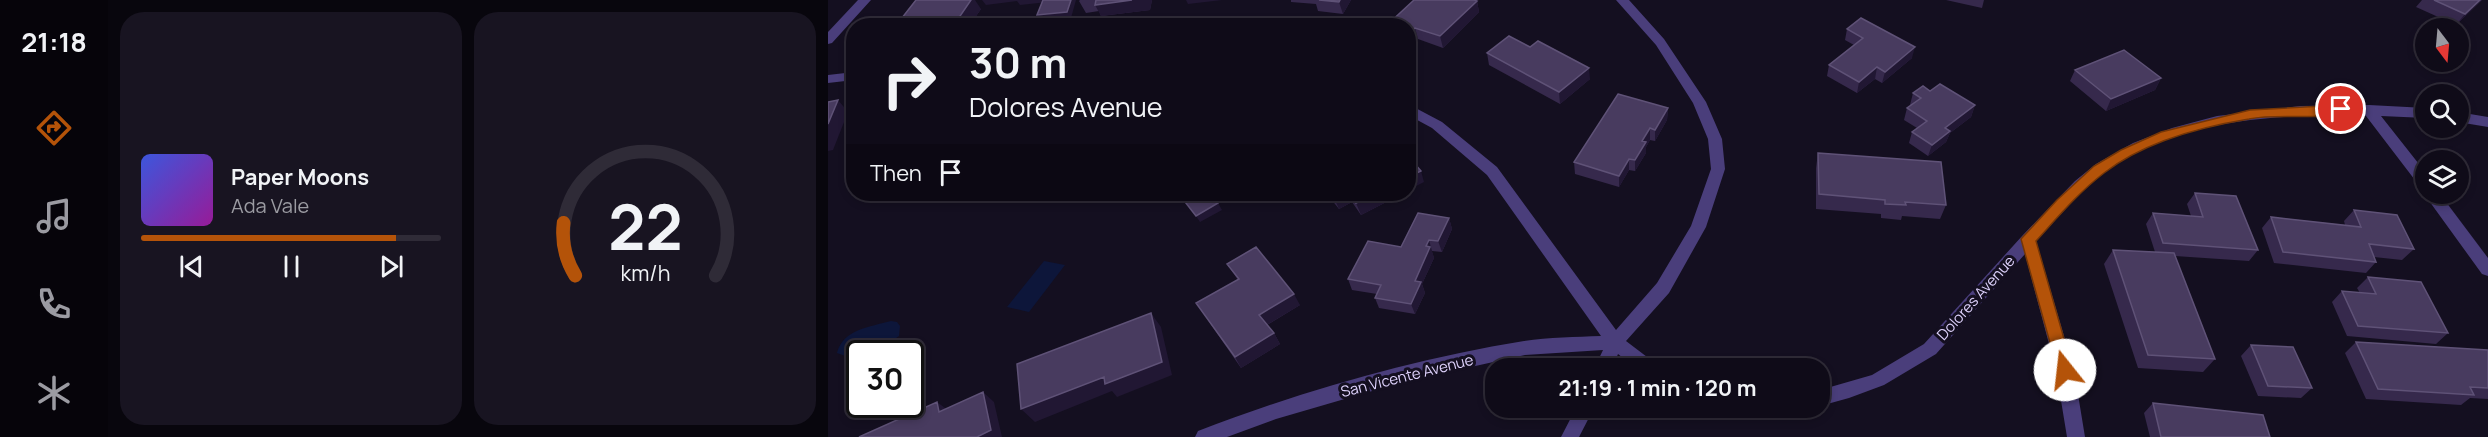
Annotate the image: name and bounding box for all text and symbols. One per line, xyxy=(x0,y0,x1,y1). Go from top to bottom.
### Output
north arrow xyxy=(2415,18,2469,72)
map controls xyxy=(2415,18,2469,204)
text: 21:18 xyxy=(21,23,87,60)
text: 30 m xyxy=(969,33,1067,91)
icon: right xyxy=(870,42,948,120)
pin xyxy=(2315,83,2366,134)
button: search xyxy=(2415,84,2469,138)
text: Dolores Avenue xyxy=(969,88,1163,125)
icon: arrive xyxy=(2324,92,2357,125)
icon: directions xyxy=(33,107,75,149)
button: layers xyxy=(2415,150,2469,204)
icon: arrive xyxy=(934,156,967,189)
text: Then xyxy=(870,158,922,188)
text: Paper Moons xyxy=(231,162,369,192)
text: 22 xyxy=(608,183,682,269)
text: Ada Vale xyxy=(231,192,309,219)
icon: music xyxy=(33,195,75,237)
icon: previous xyxy=(175,250,208,283)
icon: pause xyxy=(275,250,308,283)
icon: next xyxy=(375,250,408,283)
street label: Dolores Avenue xyxy=(1932,250,2020,345)
text: km/h xyxy=(620,258,670,287)
icon: phone xyxy=(33,283,75,325)
position arrow xyxy=(2033,338,2097,402)
speed limit sign: 30 xyxy=(846,340,924,418)
street label: San Vicente Avenue xyxy=(1338,349,1476,402)
icon: climate xyxy=(33,372,75,414)
text: 21:19 · 1 min · 120 m xyxy=(1558,373,1757,403)

